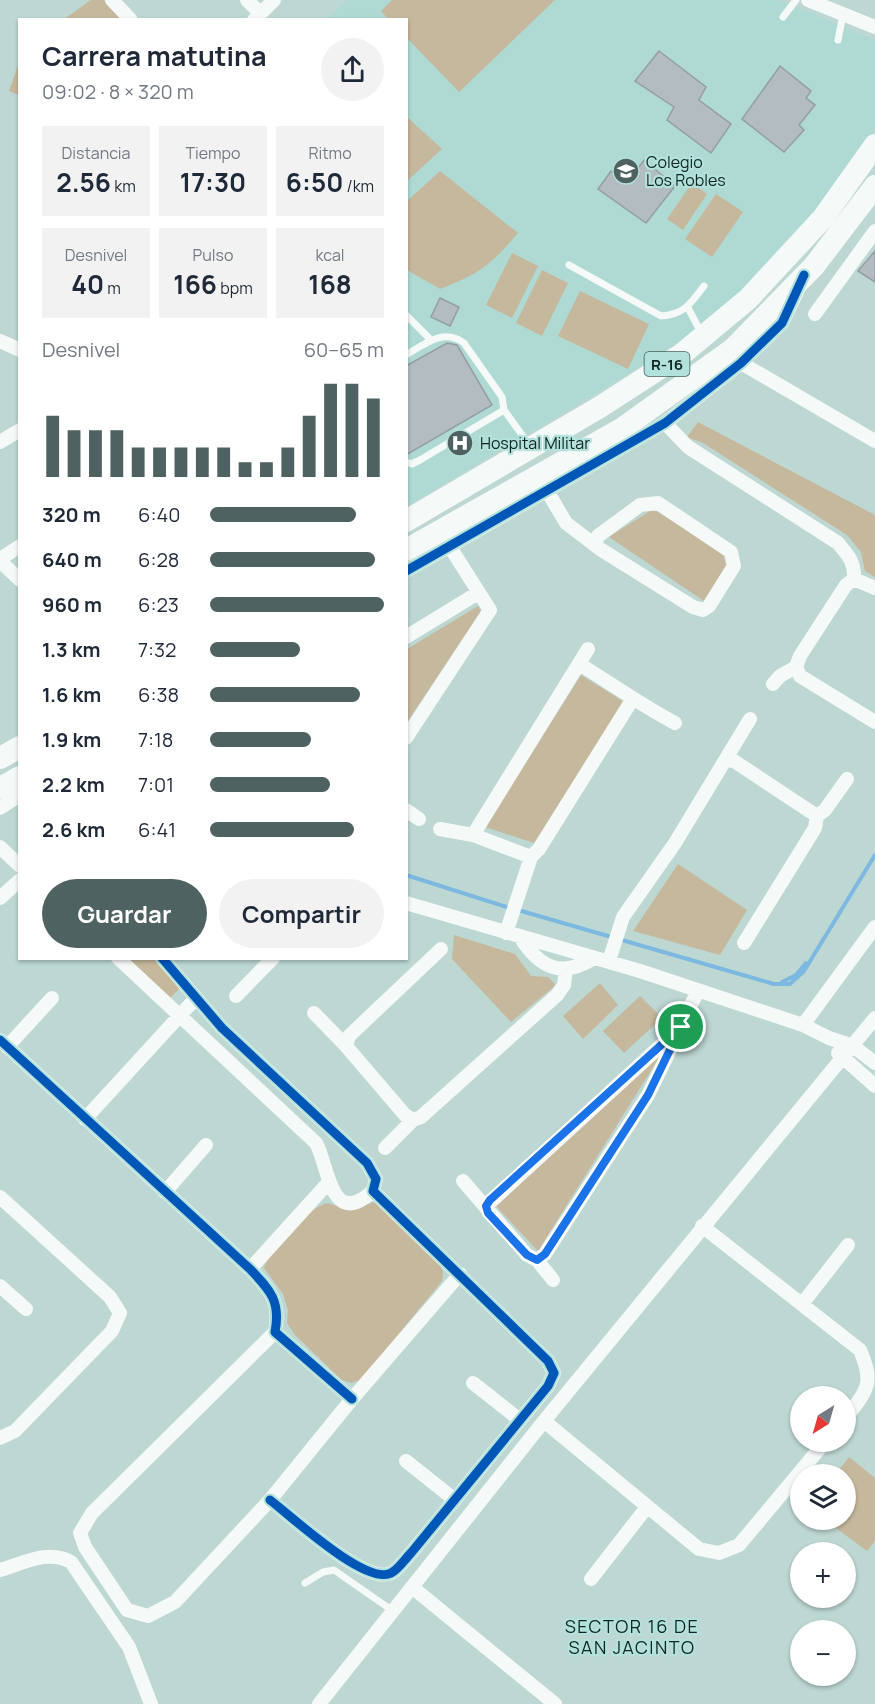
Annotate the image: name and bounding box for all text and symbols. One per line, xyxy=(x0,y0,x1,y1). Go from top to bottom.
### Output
text: Carrera matutina xyxy=(42,37,267,74)
button: share xyxy=(321,38,384,101)
text: 09:02 · 8 × 320 m xyxy=(42,78,194,105)
text: Distancia xyxy=(62,142,130,164)
text: Tiempo xyxy=(186,142,240,164)
text: Ritmo xyxy=(308,142,352,164)
place label: Colegio Los Robles xyxy=(646,151,726,191)
school or university icon: Colegio Los Robles xyxy=(611,156,641,186)
text: 2.56 xyxy=(56,164,111,200)
text: 17:30 xyxy=(180,164,246,200)
text: 6:50 xyxy=(286,164,343,200)
text: km xyxy=(111,175,136,197)
text: /km xyxy=(343,175,374,197)
text: Desnivel xyxy=(65,244,127,266)
text: Pulso xyxy=(193,244,233,266)
text: kcal xyxy=(315,244,345,266)
text: 40 xyxy=(71,266,104,302)
text: 166 xyxy=(173,266,217,302)
text: 168 xyxy=(308,266,352,302)
text: m xyxy=(104,277,121,299)
text: bpm xyxy=(217,277,253,299)
text: Desnivel xyxy=(42,336,120,363)
text: 60–65 m xyxy=(304,336,384,363)
road number: R-16 xyxy=(644,352,690,376)
hospital icon: Hospital Militar xyxy=(445,428,475,458)
place label: Hospital Militar xyxy=(480,432,590,454)
text: 320 m xyxy=(42,501,101,528)
text: 6:40 xyxy=(138,501,180,528)
text: 640 m xyxy=(42,546,102,573)
text: 6:28 xyxy=(138,546,179,573)
text: 960 m xyxy=(42,591,102,618)
text: 6:23 xyxy=(138,591,179,618)
text: 1.3 km xyxy=(42,636,100,663)
text: 7:32 xyxy=(138,636,176,663)
text: 1.6 km xyxy=(42,681,101,708)
text: 6:38 xyxy=(138,681,179,708)
text: 1.9 km xyxy=(42,726,101,753)
text: 7:18 xyxy=(138,726,173,753)
text: 2.2 km xyxy=(42,771,105,798)
text: 7:01 xyxy=(138,771,174,798)
text: 2.6 km xyxy=(42,816,105,843)
text: 6:41 xyxy=(138,816,176,843)
button: Guardar xyxy=(42,879,207,948)
button: Compartir xyxy=(219,879,384,948)
pin xyxy=(655,1001,706,1052)
icon: arrive xyxy=(664,1010,697,1043)
north arrow xyxy=(790,1386,856,1452)
map controls xyxy=(790,1386,856,1686)
button: layers xyxy=(790,1464,856,1530)
button: + xyxy=(790,1542,856,1608)
district label: SECTOR 16 DE SAN JACINTO xyxy=(565,1614,699,1659)
button: − xyxy=(790,1620,856,1686)

